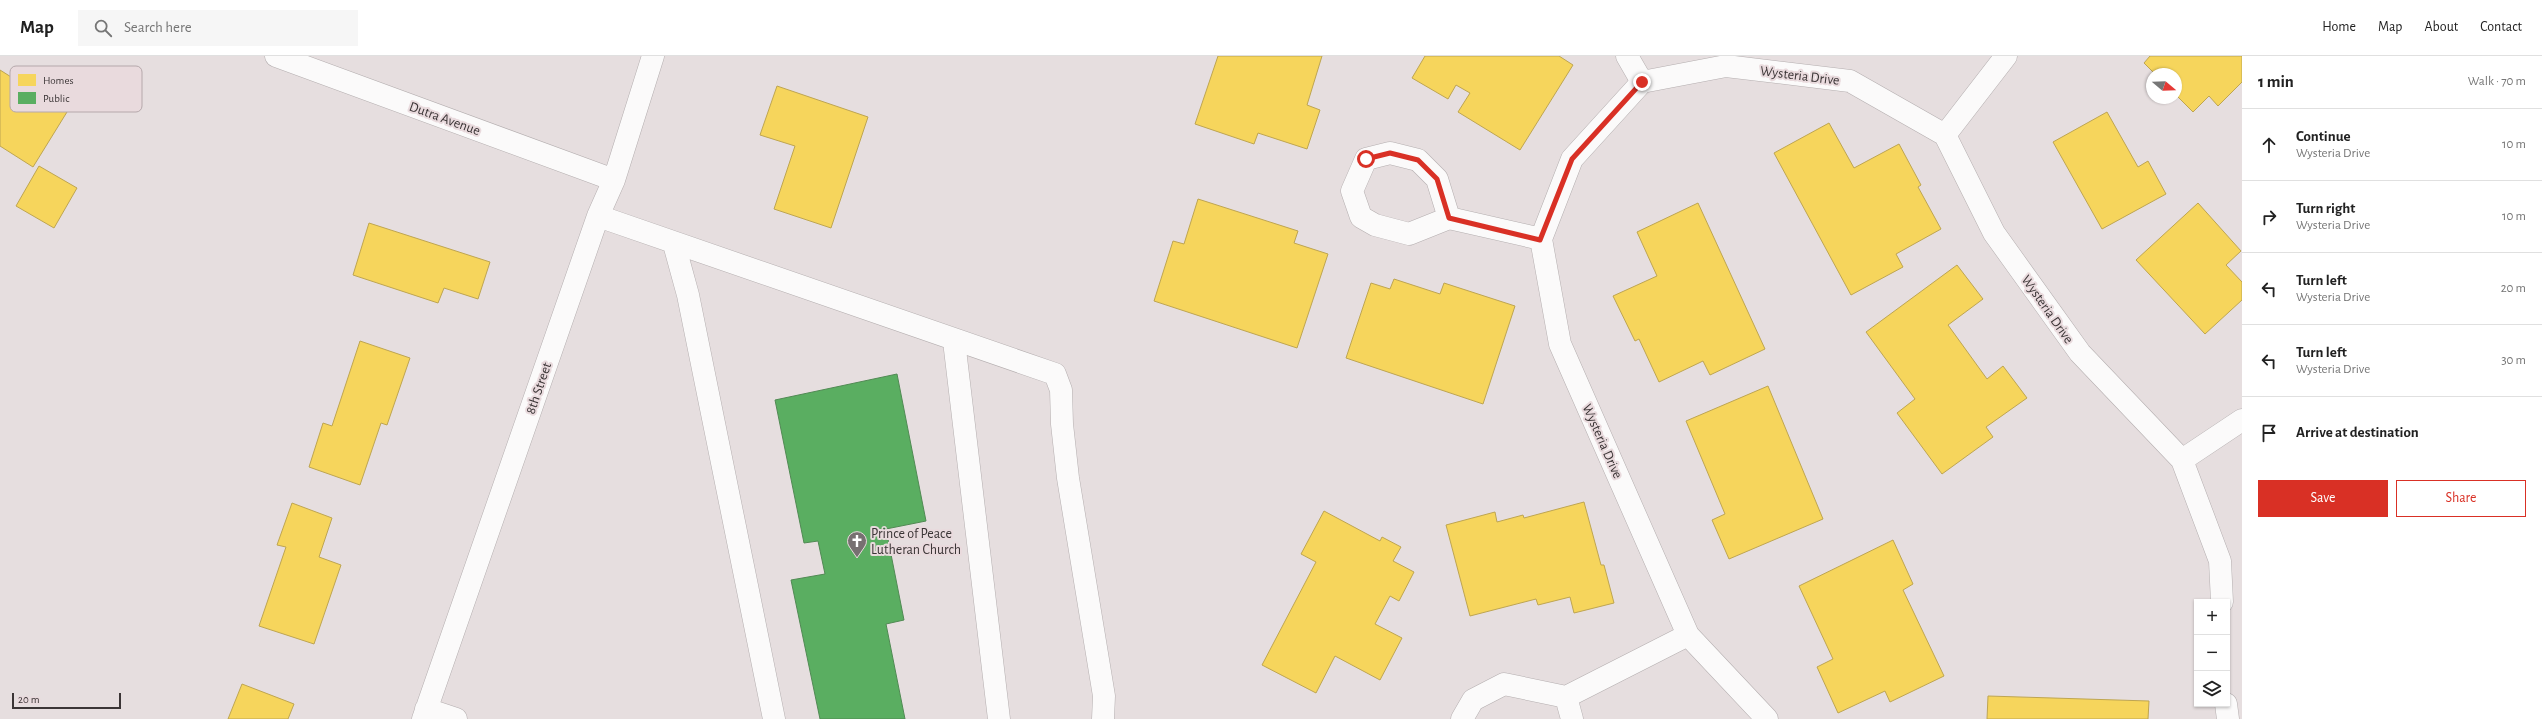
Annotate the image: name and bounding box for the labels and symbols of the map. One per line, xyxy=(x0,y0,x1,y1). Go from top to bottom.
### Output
street label: Wysteria Drive xyxy=(1759,64,1840,88)
legend xyxy=(10,66,142,112)
north arrow xyxy=(2146,68,2182,104)
route end xyxy=(1633,73,1651,91)
text: Homes xyxy=(43,75,74,86)
text: Public xyxy=(43,93,70,104)
street label: Dutra Avenue xyxy=(407,100,482,138)
route start xyxy=(1357,150,1375,168)
street label: Wysteria Drive xyxy=(2019,273,2076,346)
street label: 8th Street xyxy=(524,360,554,416)
street label: Wysteria Drive xyxy=(1579,402,1625,481)
place label: Prince of Peace Lutheran Church xyxy=(871,527,961,557)
church icon: Prince of Peace Lutheran Church xyxy=(846,530,868,558)
scale bar xyxy=(12,691,121,710)

